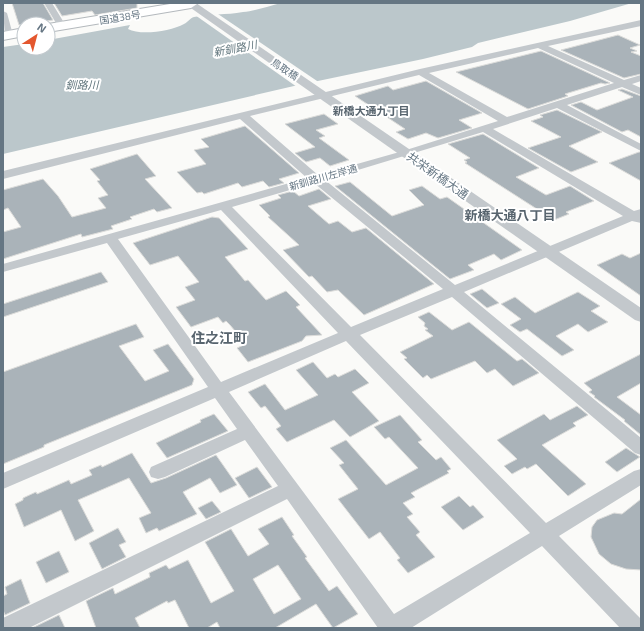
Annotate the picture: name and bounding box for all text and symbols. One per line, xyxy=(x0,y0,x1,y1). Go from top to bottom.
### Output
street label: 国道38号 xyxy=(98,8,142,26)
north arrow xyxy=(16,16,56,56)
text: N xyxy=(35,20,49,35)
water label: 新釧路川 xyxy=(212,37,259,59)
street label: 鳥取橋 xyxy=(269,56,301,82)
water label: 釧路川 xyxy=(66,78,99,91)
district label: 新橋大通九丁目 xyxy=(333,104,410,117)
street label: 共栄新橋大通 xyxy=(404,149,472,201)
street label: 新釧路川左岸通 xyxy=(288,162,358,192)
district label: 新橋大通八丁目 xyxy=(464,207,556,223)
district label: 住之江町 xyxy=(191,329,247,346)

